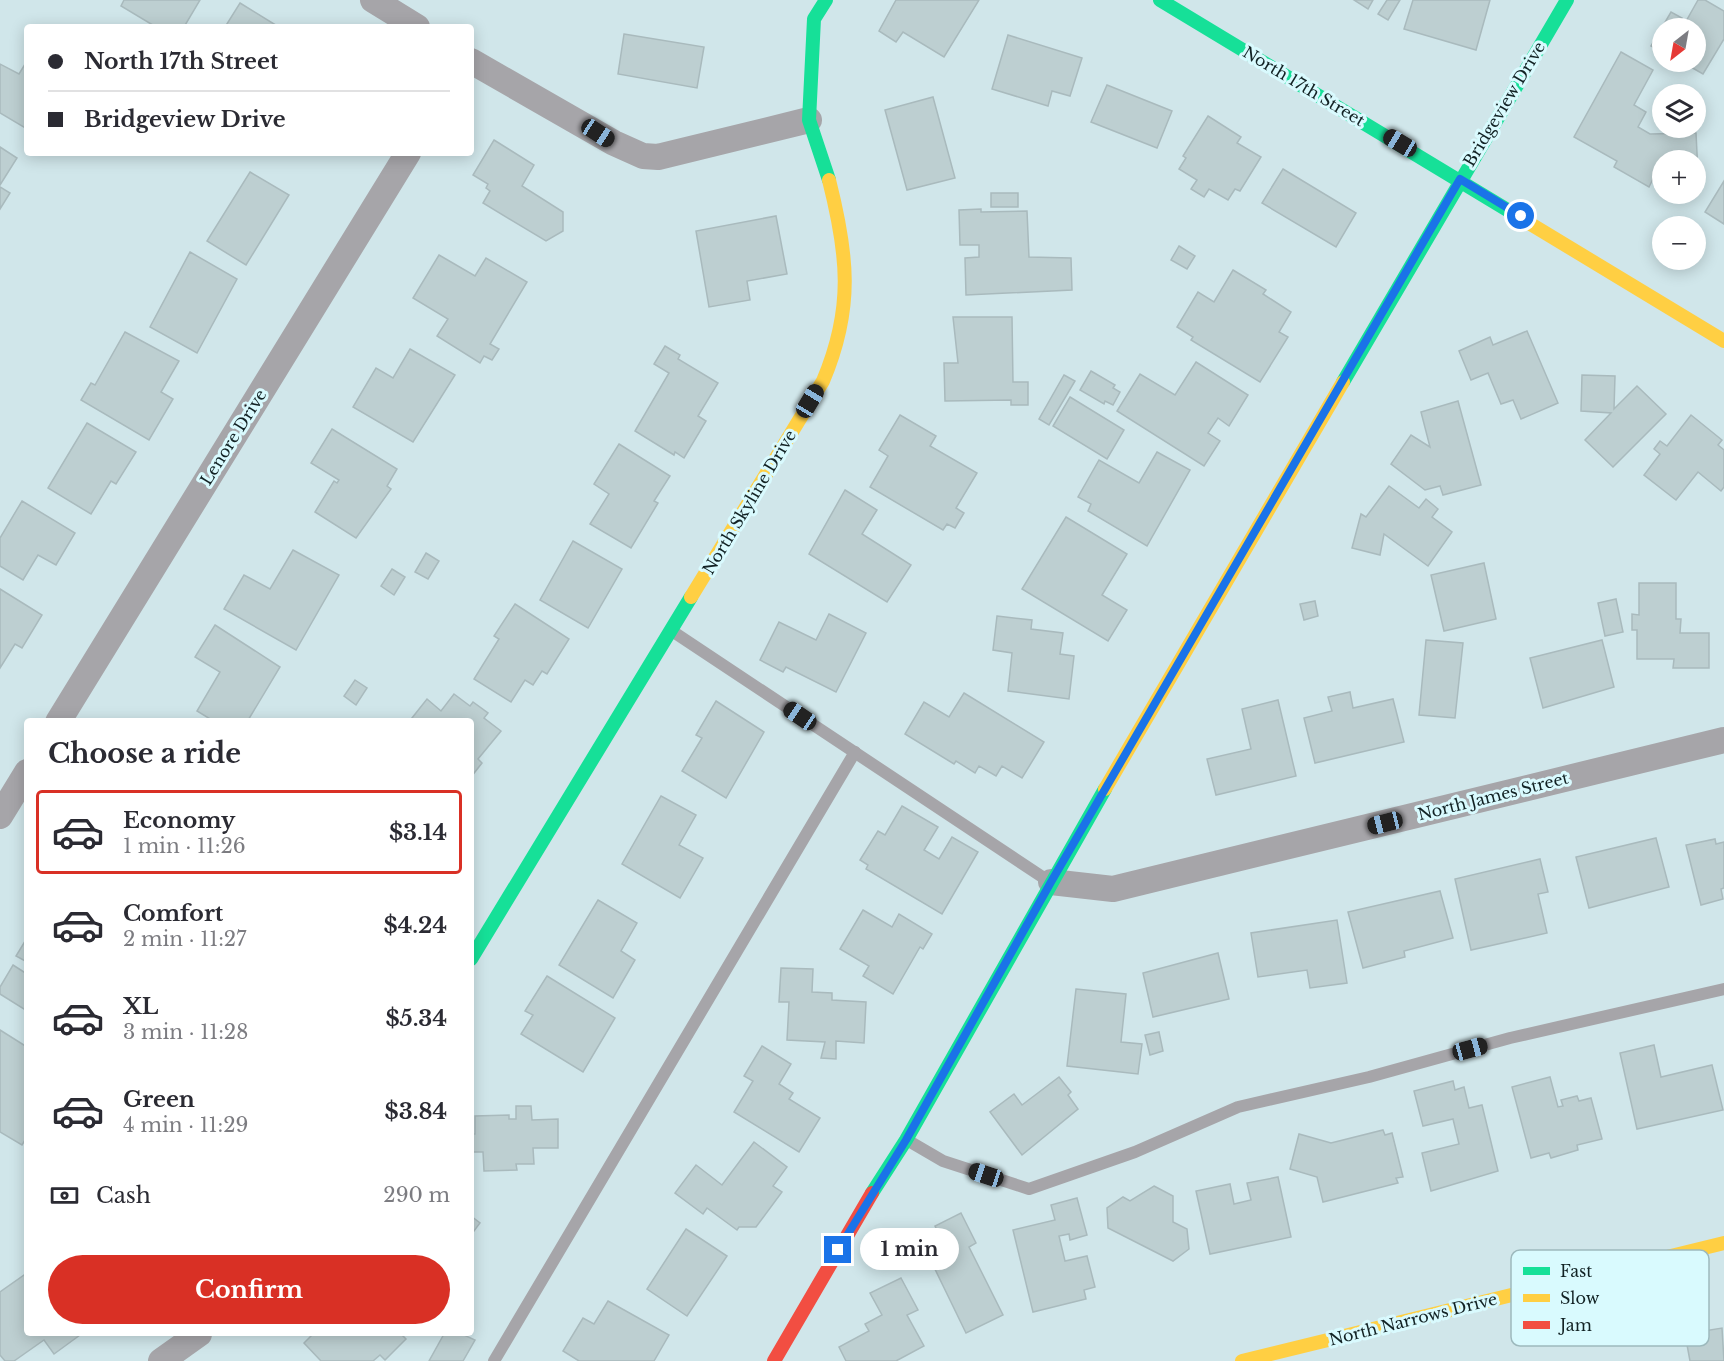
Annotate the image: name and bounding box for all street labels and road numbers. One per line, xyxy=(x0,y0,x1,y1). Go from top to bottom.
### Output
street label: Bridgeview Drive xyxy=(1459,38,1549,170)
street label: North 17th Street xyxy=(1239,42,1369,130)
street label: Lenore Drive xyxy=(196,385,270,489)
street label: North Skyline Drive xyxy=(698,426,800,578)
street label: North James Street xyxy=(1416,768,1570,824)
street label: North Narrows Drive xyxy=(1327,1288,1499,1350)

